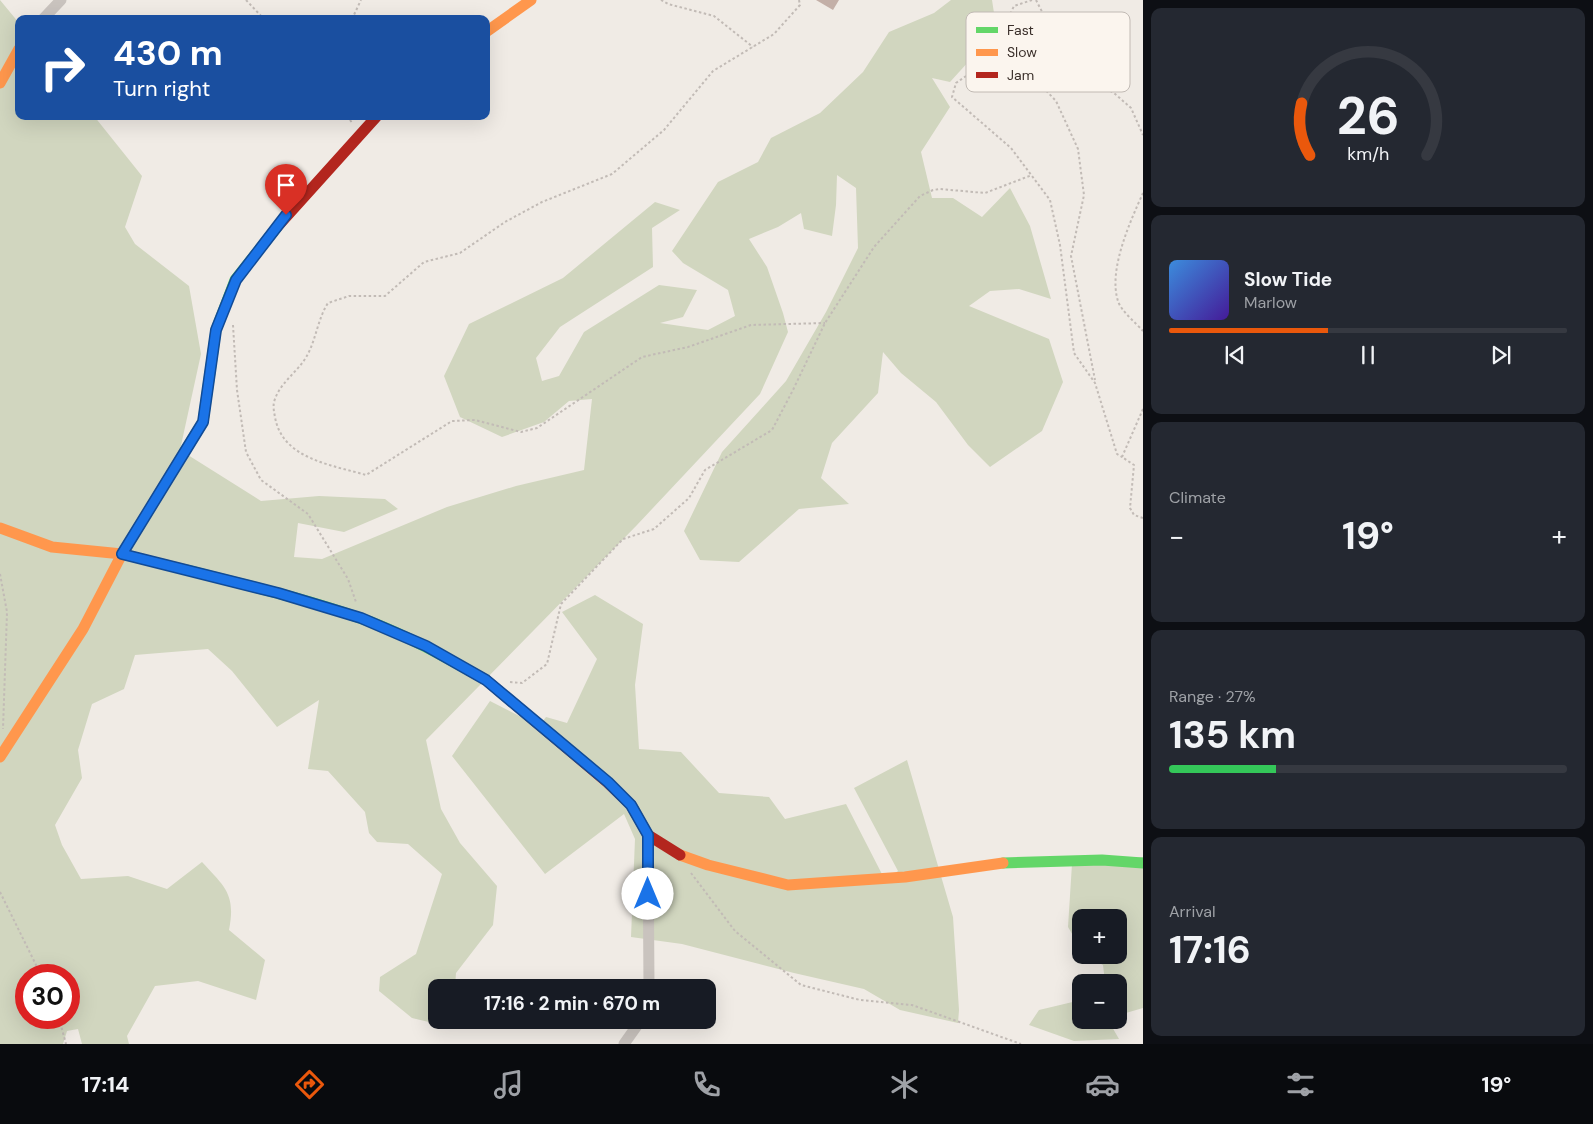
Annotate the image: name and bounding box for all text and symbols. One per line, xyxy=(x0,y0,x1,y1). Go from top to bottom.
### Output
legend xyxy=(966,12,1130,92)
text: Fast xyxy=(1007,21,1034,39)
text: 430 m xyxy=(113,30,223,76)
icon: right xyxy=(30,35,95,100)
text: Slow xyxy=(1007,43,1037,61)
text: Jam xyxy=(1007,66,1034,84)
text: Turn right xyxy=(113,74,210,103)
text: 26 xyxy=(1337,82,1399,150)
text: km/h xyxy=(1347,142,1389,166)
pin xyxy=(265,164,307,215)
icon: arrive xyxy=(272,171,300,199)
text: Slow Tide xyxy=(1244,267,1332,292)
text: Marlow xyxy=(1244,292,1297,313)
icon: previous xyxy=(1221,341,1249,369)
icon: pause xyxy=(1354,341,1382,369)
icon: next xyxy=(1487,341,1515,369)
text: Climate xyxy=(1169,487,1226,508)
text: 19° xyxy=(1342,511,1394,561)
text: − xyxy=(1169,518,1184,555)
text: + xyxy=(1552,518,1567,555)
text: Range · 27% xyxy=(1169,686,1256,707)
text: 135 km xyxy=(1169,710,1296,760)
position arrow xyxy=(621,867,673,919)
text: Arrival xyxy=(1169,901,1216,922)
map controls xyxy=(1072,909,1127,1029)
button: + xyxy=(1072,909,1127,964)
text: 17:16 xyxy=(1169,925,1251,975)
speed limit sign: 30 xyxy=(15,964,80,1029)
button: − xyxy=(1072,974,1127,1029)
text: 17:16 · 2 min · 670 m xyxy=(484,991,660,1016)
icon: directions xyxy=(292,1067,327,1102)
icon: music xyxy=(491,1067,526,1102)
icon: phone xyxy=(689,1067,724,1102)
icon: climate xyxy=(887,1067,922,1102)
icon: car xyxy=(1085,1067,1120,1102)
icon: filters xyxy=(1283,1067,1318,1102)
text: 17:14 xyxy=(82,1070,129,1099)
text: 19° xyxy=(1481,1070,1511,1099)

